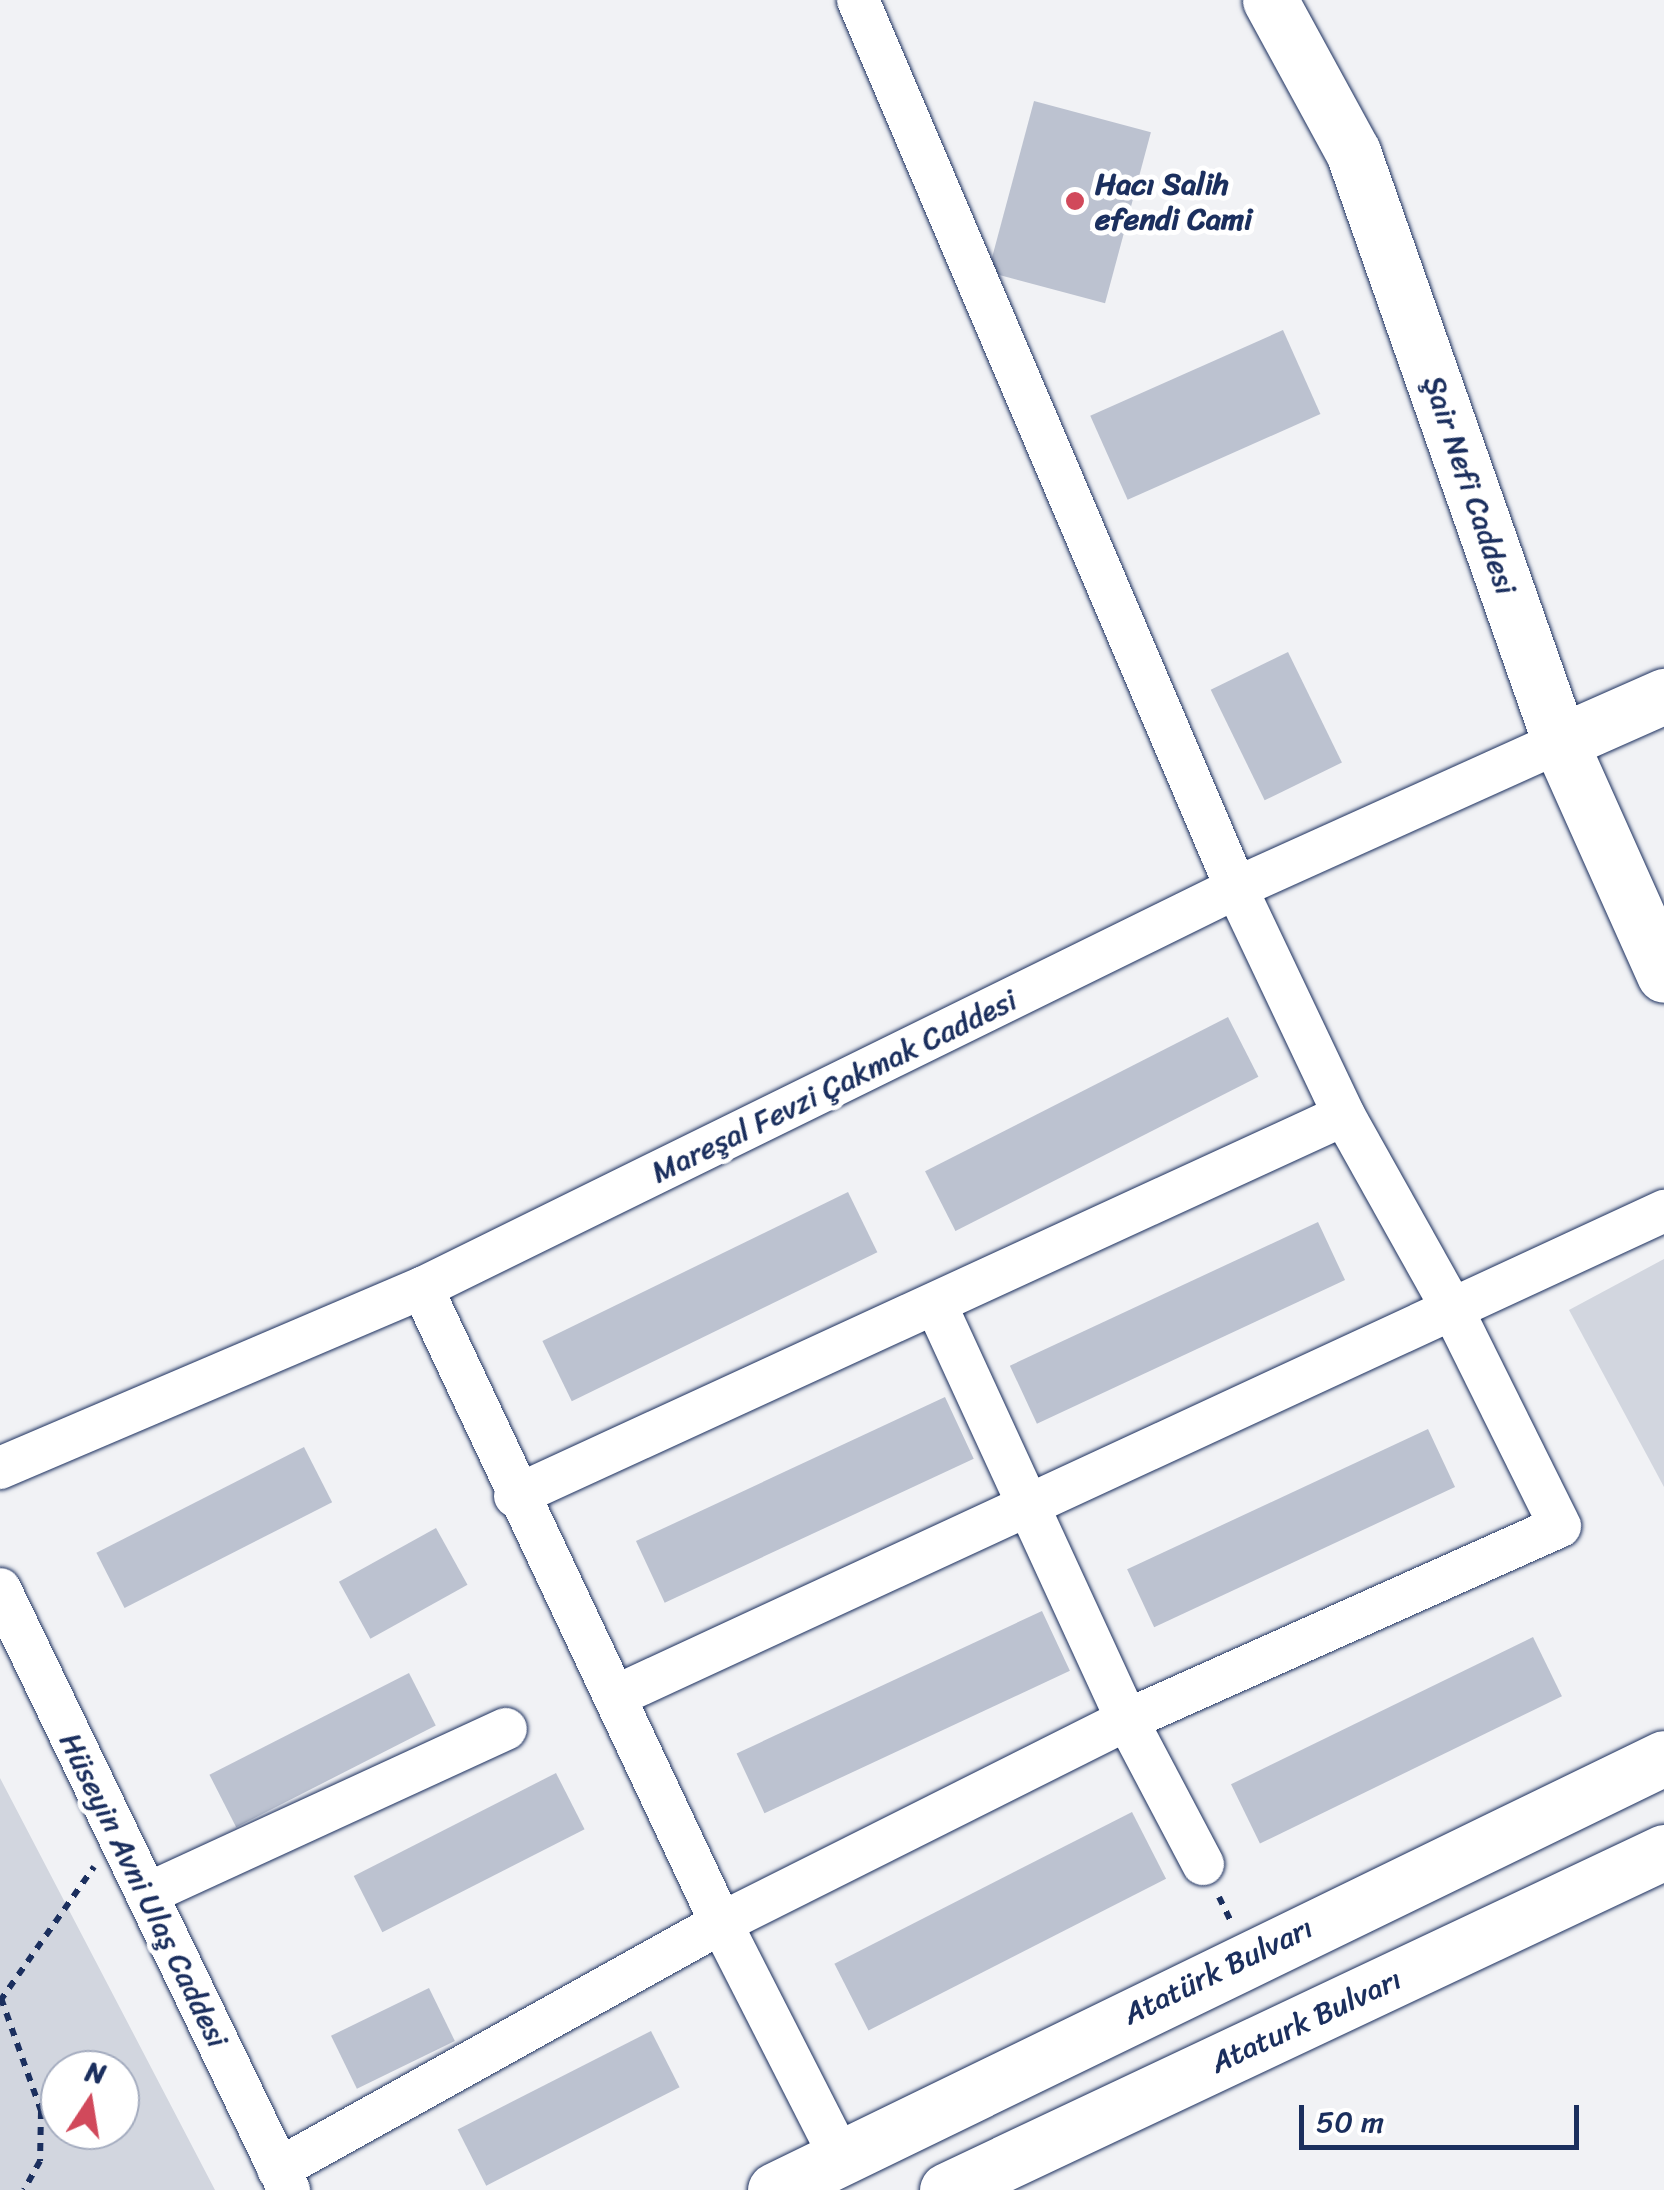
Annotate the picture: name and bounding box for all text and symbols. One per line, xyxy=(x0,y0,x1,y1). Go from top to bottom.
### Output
place label: Hacı Salih efendi Cami xyxy=(1095,166,1252,236)
marker: Hacı Salih efendi Cami xyxy=(1064,190,1086,212)
street label: Şair Nefi Caddesi xyxy=(1416,370,1524,600)
street label: Mareşal Fevzi Çakmak Caddesi xyxy=(646,982,1022,1190)
street label: Hüseyin Avni Ulaş Caddesi xyxy=(52,1726,236,2054)
street label: Atatürk Bulvarı xyxy=(1117,1910,1319,2032)
street label: Ataturk Bulvarı xyxy=(1205,1961,1407,2081)
text: N xyxy=(81,2046,111,2098)
north arrow xyxy=(40,2050,140,2150)
scale bar xyxy=(1304,2085,1584,2147)
text: 50 m xyxy=(1316,2095,1384,2149)

